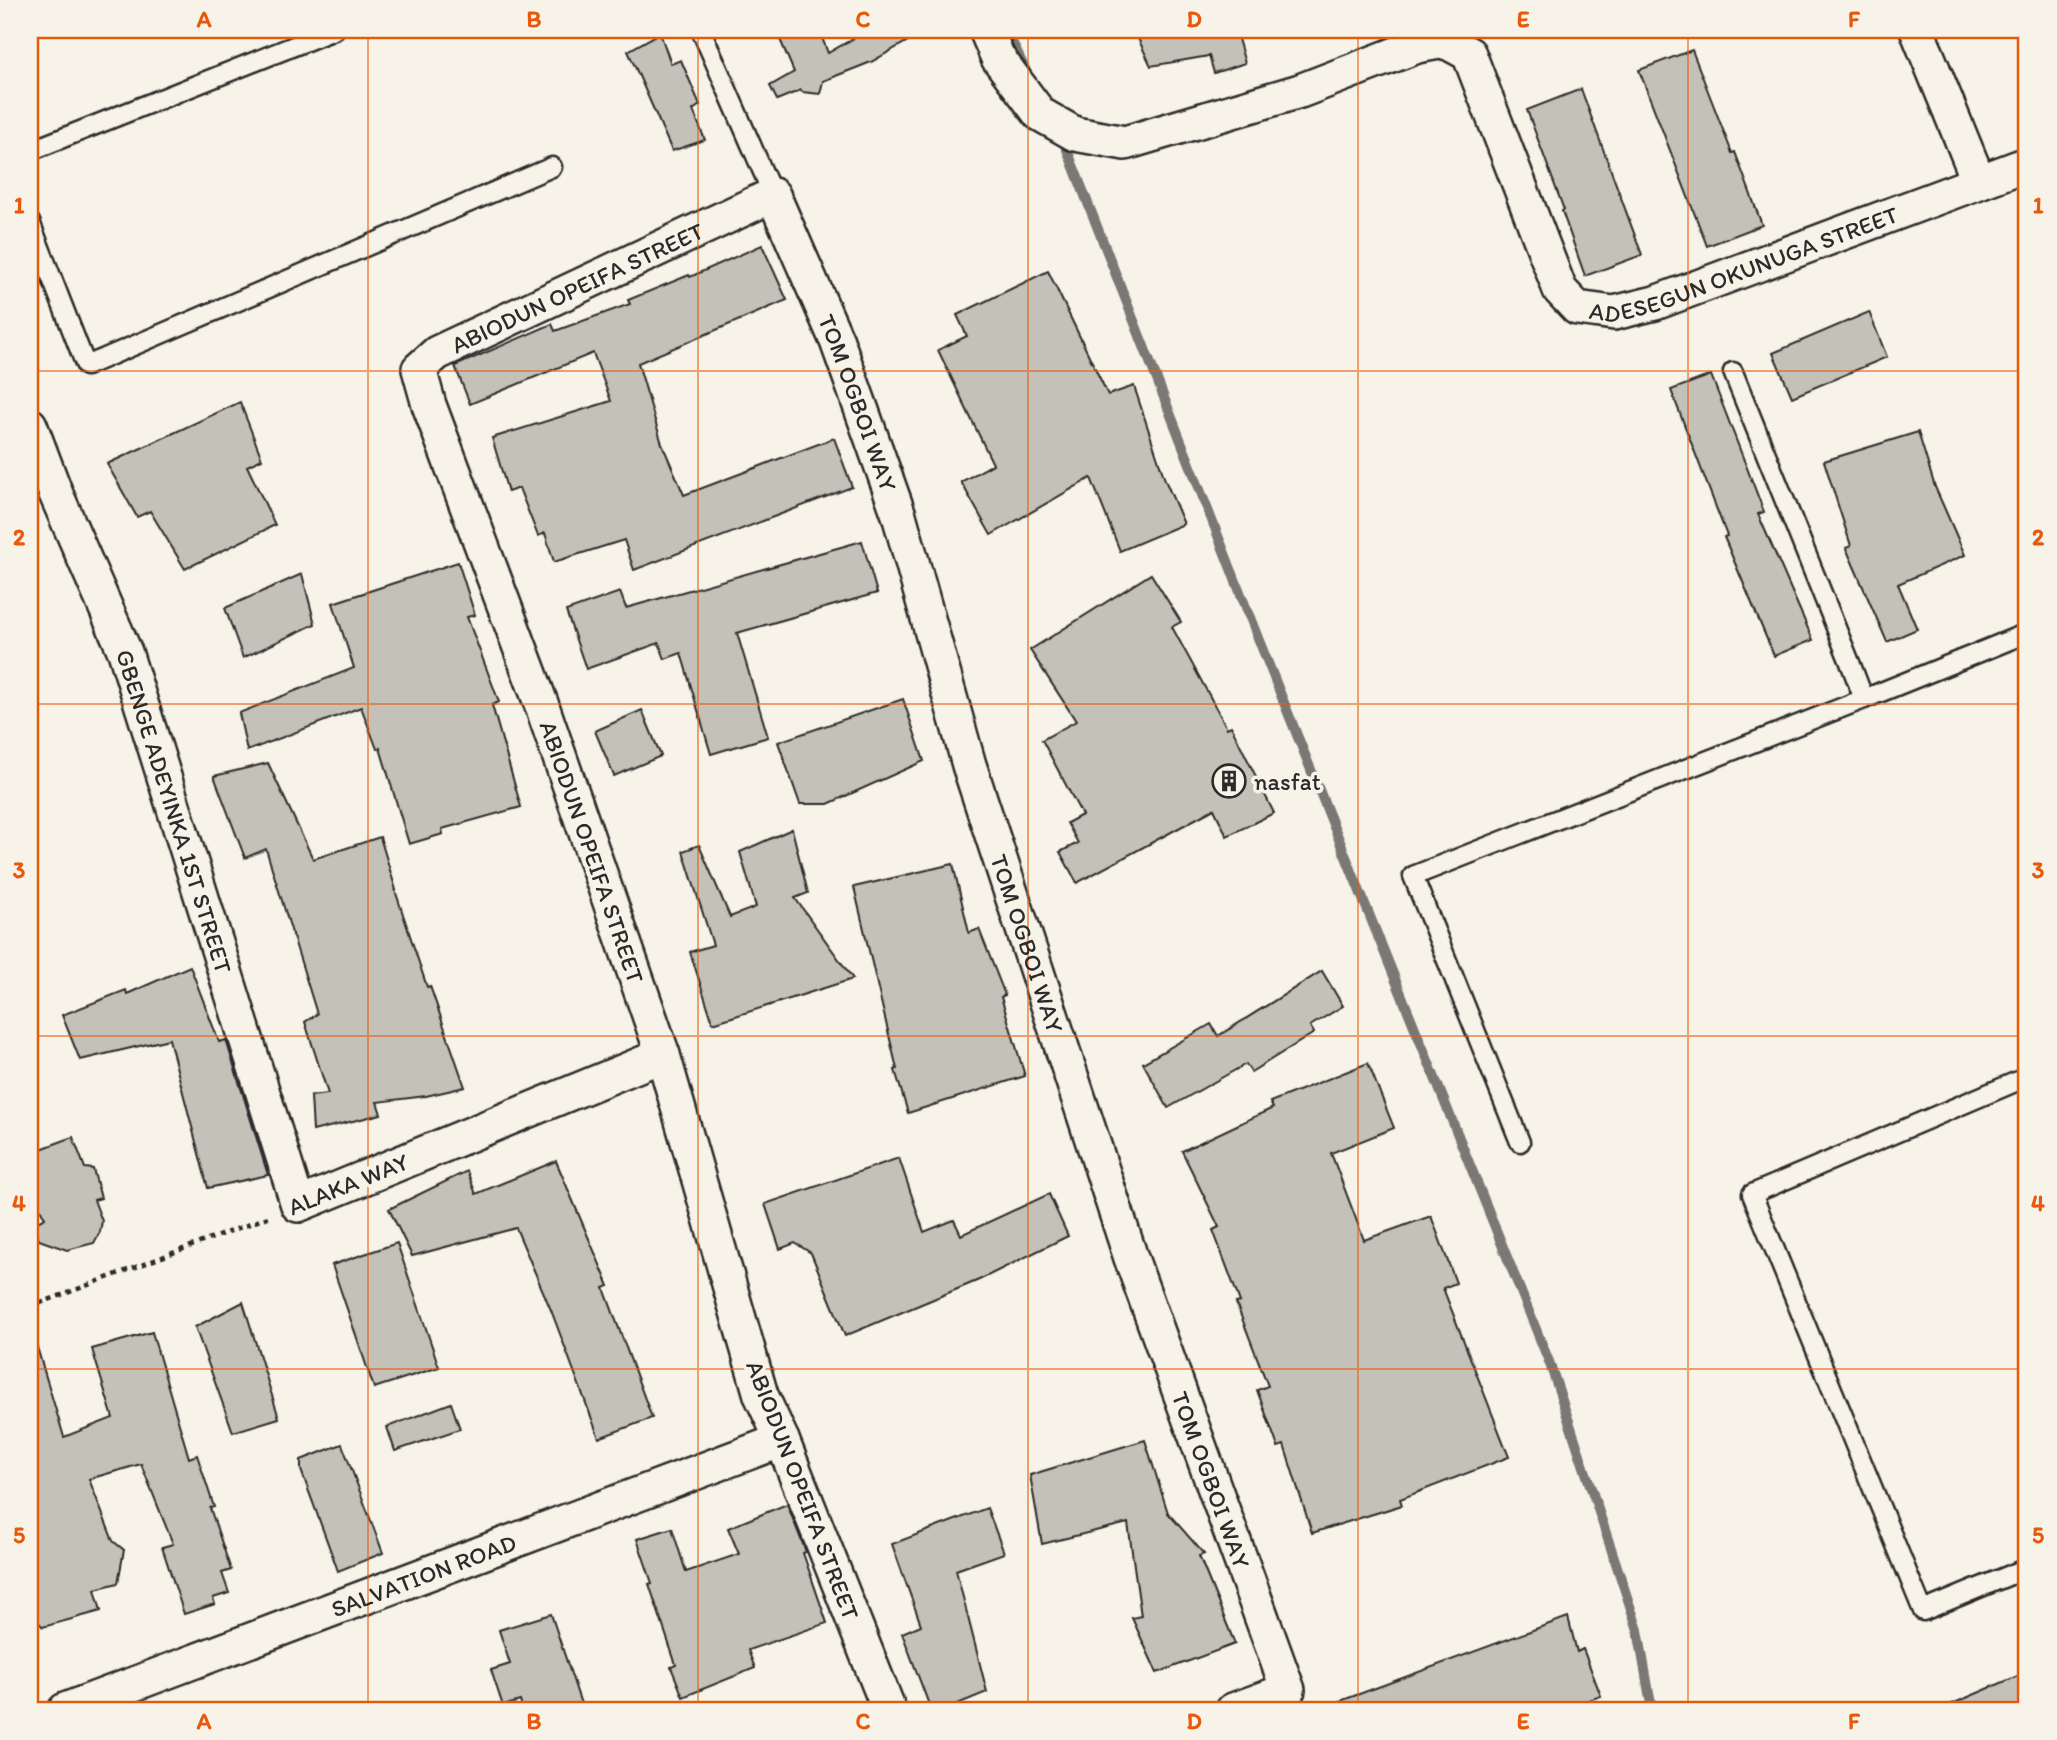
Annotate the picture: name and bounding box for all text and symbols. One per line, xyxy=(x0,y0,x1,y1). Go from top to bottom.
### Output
text: A xyxy=(196,5,212,33)
text: B xyxy=(527,5,542,33)
text: C xyxy=(856,5,871,33)
text: D xyxy=(1186,5,1202,33)
text: E xyxy=(1517,5,1530,33)
text: F xyxy=(1848,5,1861,33)
text: 1 xyxy=(14,191,25,219)
text: 1 xyxy=(2033,191,2044,219)
street label: ADESEGUN OKUNUGA STREET xyxy=(1588,199,1902,328)
street label: ABIODUN OPEIFA STREET xyxy=(446,215,708,359)
street label: TOM OGBOI WAY xyxy=(812,310,904,495)
text: 2 xyxy=(13,523,26,551)
text: 2 xyxy=(2032,523,2045,551)
street label: GBENGE ADEYINKA 1ST STREET xyxy=(111,646,239,977)
street label: ABIODUN OPEIFA STREET xyxy=(533,717,651,987)
building icon: nasfat xyxy=(1210,762,1248,800)
place label: nasfat xyxy=(1254,767,1321,796)
street label: TOM OGBOI WAY xyxy=(985,850,1071,1037)
text: 3 xyxy=(13,856,26,884)
text: 3 xyxy=(2032,856,2045,884)
street label: ALAKA WAY xyxy=(284,1147,413,1221)
text: 4 xyxy=(12,1189,26,1217)
text: 4 xyxy=(2031,1189,2045,1217)
street label: ABIODUN OPEIFA STREET xyxy=(740,1356,866,1624)
street label: TOM OGBOI WAY xyxy=(1166,1387,1257,1572)
text: 5 xyxy=(13,1521,25,1549)
text: 5 xyxy=(2032,1521,2044,1549)
street label: SALVATION ROAD xyxy=(327,1527,520,1623)
text: A xyxy=(196,1707,212,1735)
text: B xyxy=(527,1707,542,1735)
text: C xyxy=(856,1707,871,1735)
text: D xyxy=(1186,1707,1202,1735)
text: E xyxy=(1517,1707,1530,1735)
text: F xyxy=(1848,1707,1861,1735)

